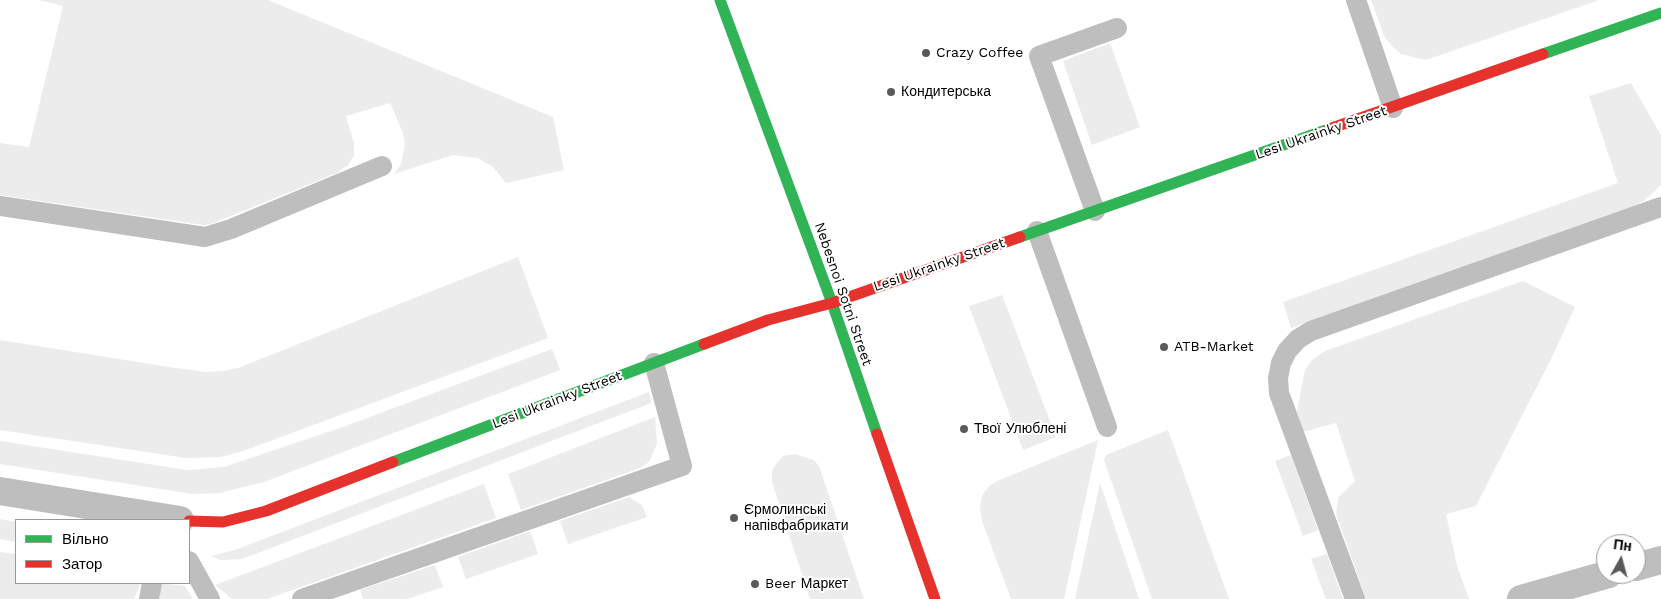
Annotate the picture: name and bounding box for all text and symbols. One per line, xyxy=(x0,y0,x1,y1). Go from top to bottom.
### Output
place label: Crazy Coffee xyxy=(936,45,1023,61)
marker: Crazy Coffee xyxy=(920,47,932,59)
place label: Кондитерська xyxy=(901,84,991,100)
marker: Кондитерська xyxy=(885,86,897,98)
street label: Lesi Ukrainky Street xyxy=(1253,103,1389,163)
street label: Nebesnoi Sotni Street xyxy=(811,220,875,368)
street label: Lesi Ukrainky Street xyxy=(871,235,1007,295)
place label: ATB-Market xyxy=(1174,339,1254,355)
marker: ATB-Market xyxy=(1158,341,1170,353)
street label: Lesi Ukrainky Street xyxy=(490,367,624,433)
place label: Твої Улюблені xyxy=(974,421,1066,437)
marker: Твої Улюблені xyxy=(958,423,970,435)
place label: Єрмолинські напівфабрикати xyxy=(744,502,849,534)
marker: Єрмолинські напівфабрикати xyxy=(728,512,740,524)
legend xyxy=(15,519,190,584)
text: Вільно xyxy=(62,530,109,548)
north arrow xyxy=(1596,534,1646,584)
text: Пн xyxy=(1613,536,1633,554)
text: Затор xyxy=(62,555,102,573)
place label: Beer Маркет xyxy=(765,576,848,592)
marker: Beer Маркет xyxy=(749,578,761,590)

